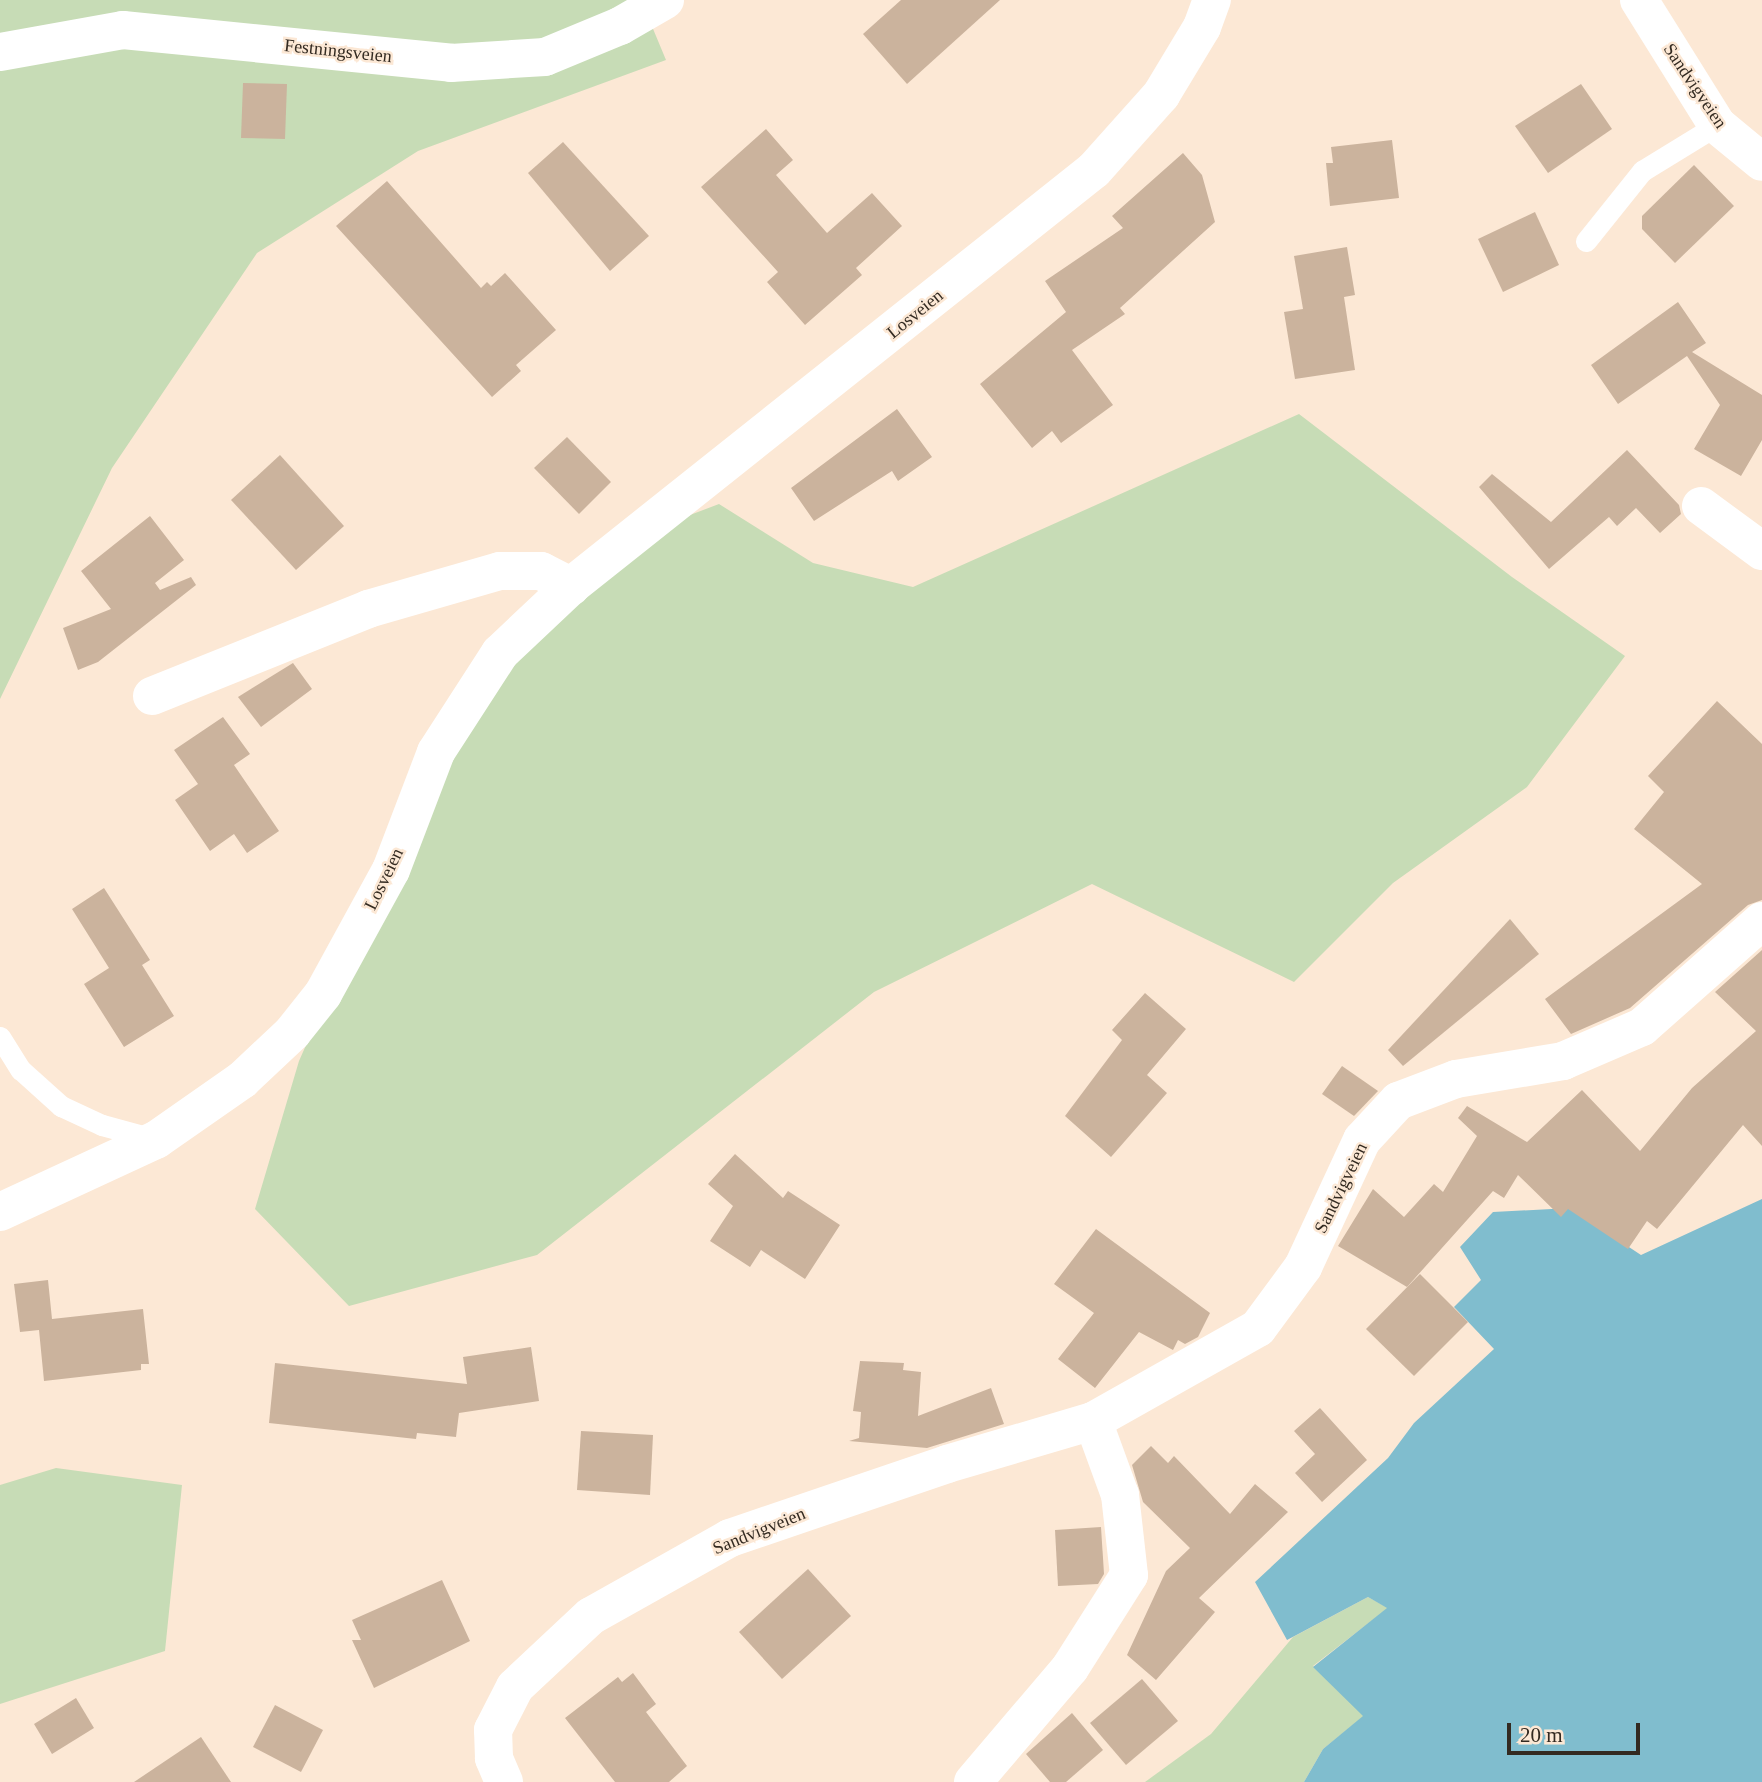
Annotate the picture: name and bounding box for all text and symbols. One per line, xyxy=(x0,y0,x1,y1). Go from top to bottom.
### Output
street label: Festningsveien xyxy=(283,35,393,67)
street label: Sandvigveien xyxy=(1659,39,1731,133)
street label: Losveien xyxy=(883,285,947,343)
street label: Losveien xyxy=(360,845,408,913)
street label: Sandvigveien xyxy=(1310,1139,1372,1237)
street label: Sandvigveien xyxy=(710,1503,808,1559)
scale bar xyxy=(1510,1708,1643,1752)
text: 20 m xyxy=(1520,1723,1563,1747)

